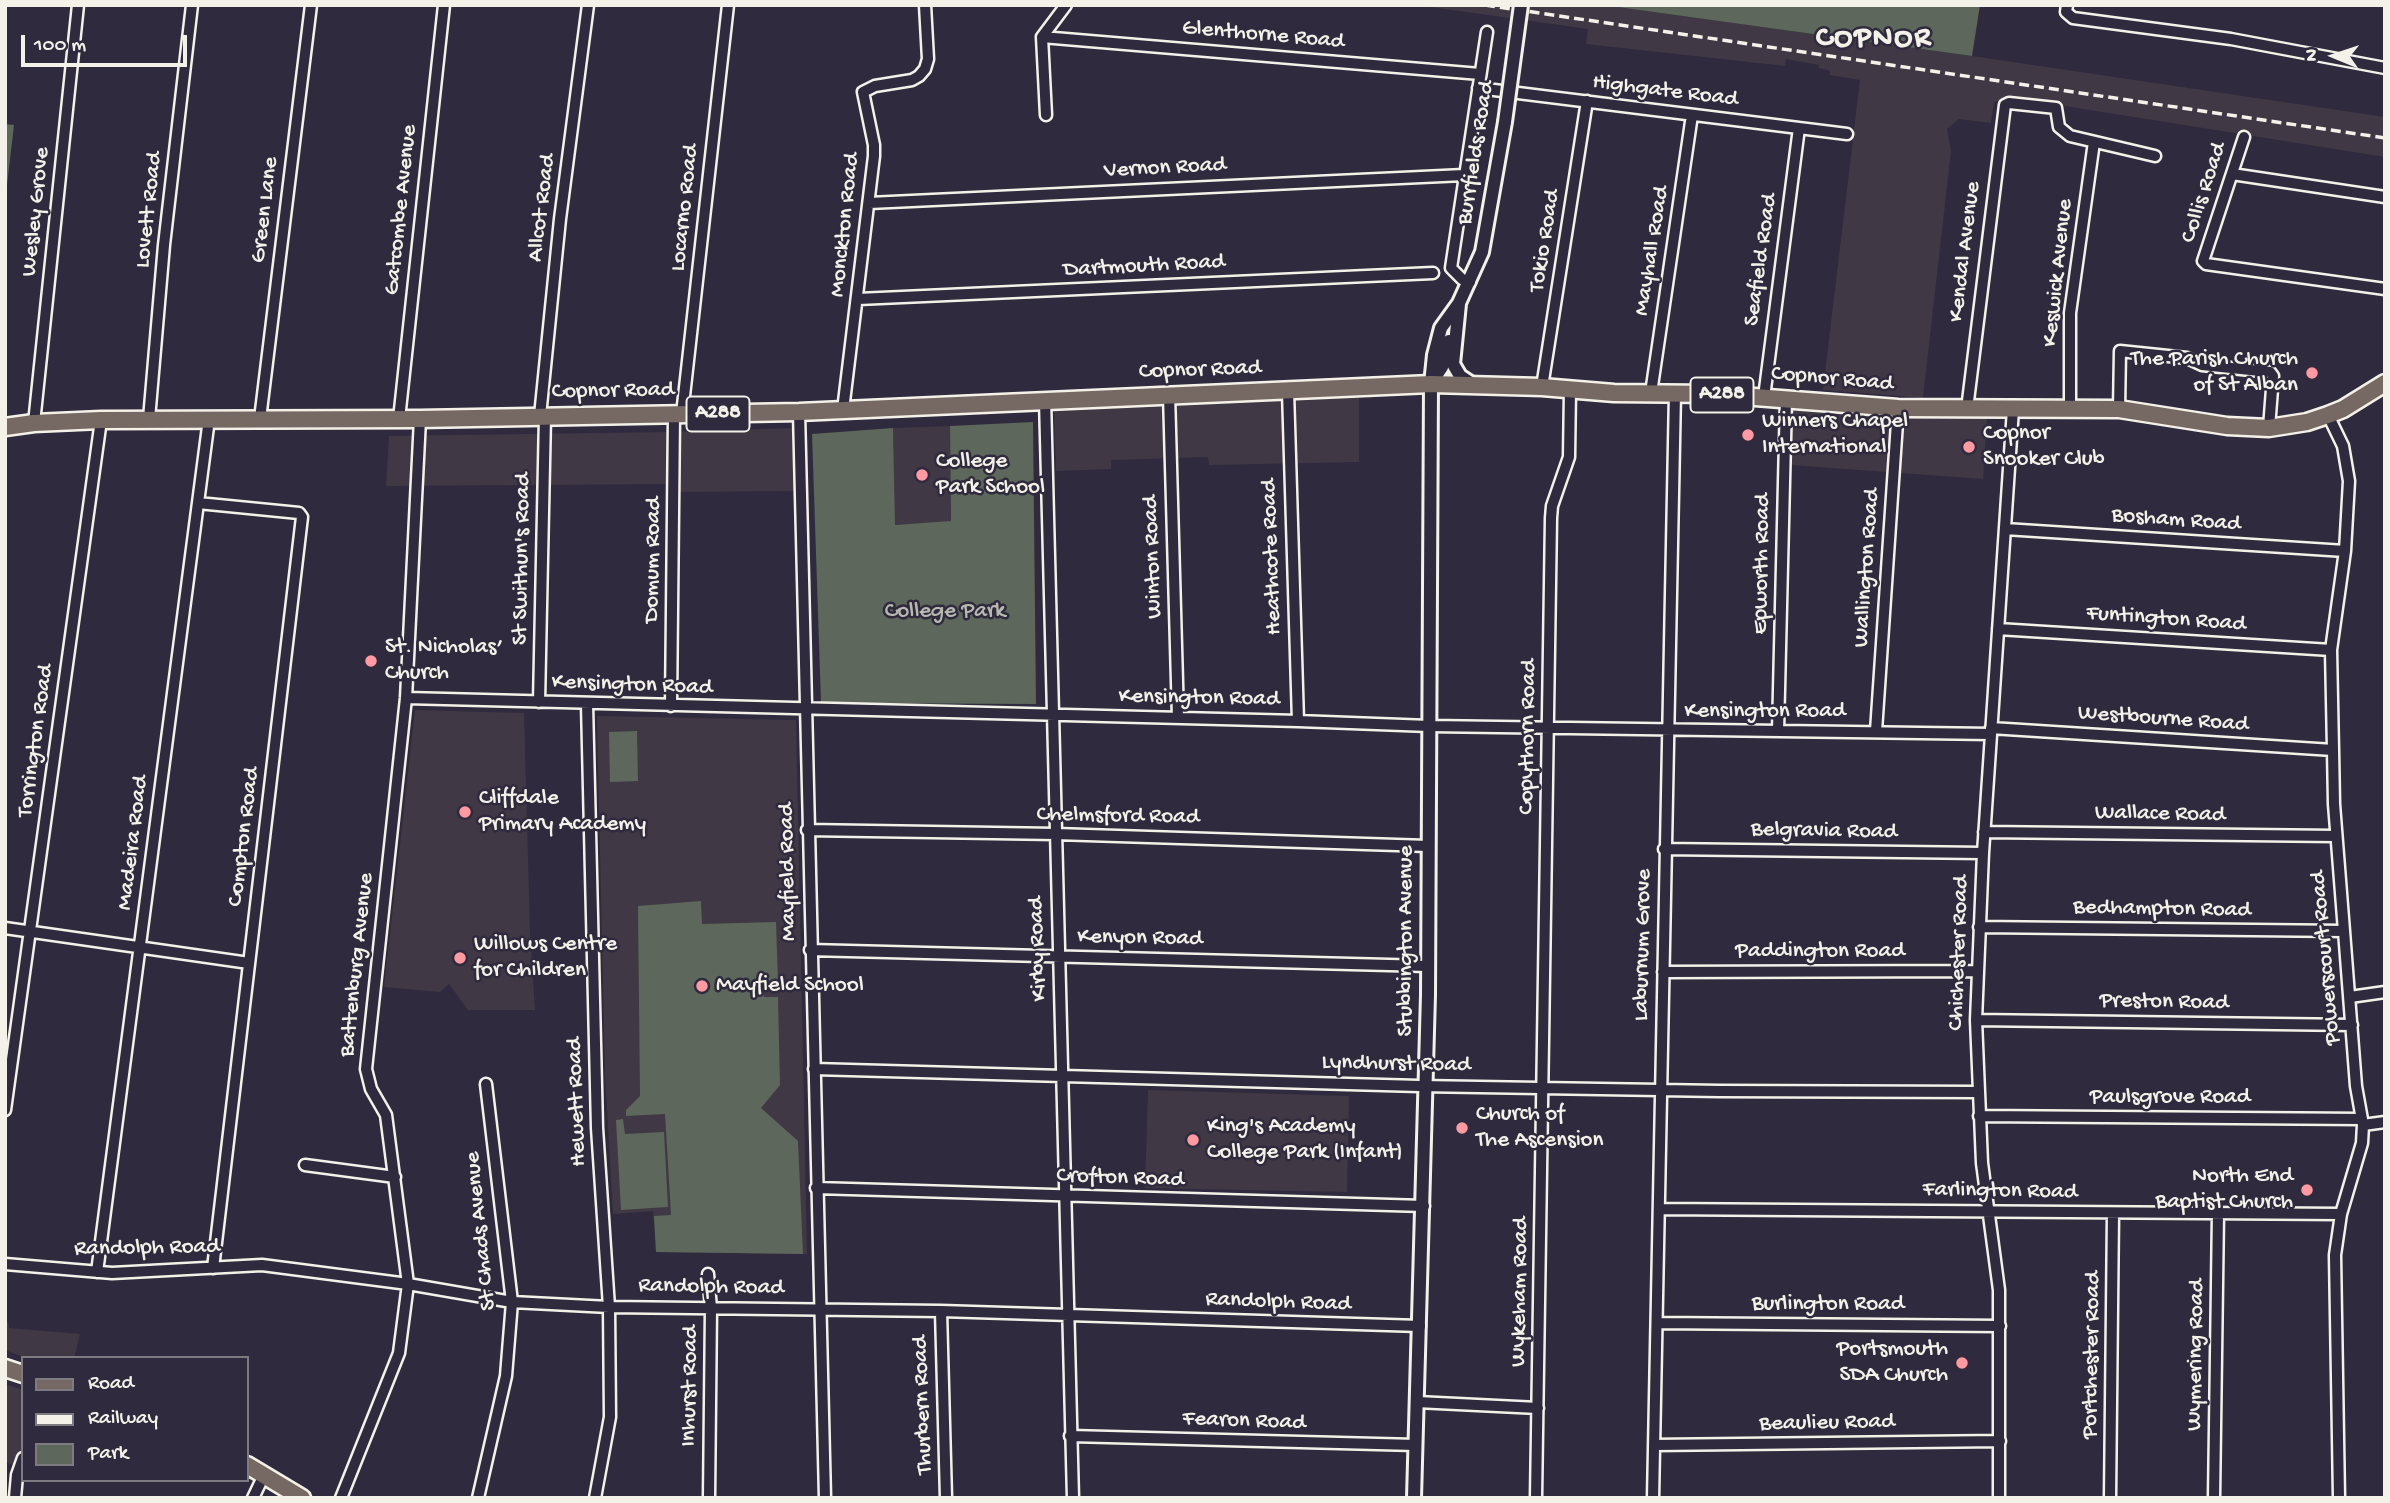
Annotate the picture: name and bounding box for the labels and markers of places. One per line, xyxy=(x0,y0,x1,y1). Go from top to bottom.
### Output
place label: The Parish Church of St Alban xyxy=(2131,346,2298,400)
marker: The Parish Church of St Alban xyxy=(2304,365,2320,381)
place label: Winners Chapel International xyxy=(1762,408,1908,462)
place label: Copnor Snooker Club xyxy=(1983,420,2105,474)
marker: Winners Chapel International xyxy=(1740,427,1756,443)
marker: Copnor Snooker Club xyxy=(1961,439,1977,455)
place label: College Park School xyxy=(936,448,1045,502)
marker: College Park School xyxy=(914,467,930,483)
place label: St. Nicholas’ Church xyxy=(385,634,503,688)
marker: St. Nicholas’ Church xyxy=(363,653,379,669)
place label: Cliffdale Primary Academy xyxy=(479,785,646,839)
marker: Cliffdale Primary Academy xyxy=(457,804,473,820)
place label: Willows Centre for Children xyxy=(474,931,617,985)
marker: Willows Centre for Children xyxy=(452,950,468,966)
place label: Mayfield School xyxy=(716,972,864,1000)
marker: Mayfield School xyxy=(694,978,710,994)
place label: Church of The Ascension xyxy=(1476,1101,1603,1155)
place label: King's Academy College Park (Infant) xyxy=(1207,1113,1403,1167)
marker: Church of The Ascension xyxy=(1454,1120,1470,1136)
marker: King's Academy College Park (Infant) xyxy=(1185,1132,1201,1148)
place label: North End Baptist Church xyxy=(2156,1163,2293,1217)
marker: North End Baptist Church xyxy=(2299,1182,2315,1198)
place label: Portsmouth SDA Church xyxy=(1837,1336,1948,1390)
marker: Portsmouth SDA Church xyxy=(1954,1355,1970,1371)

